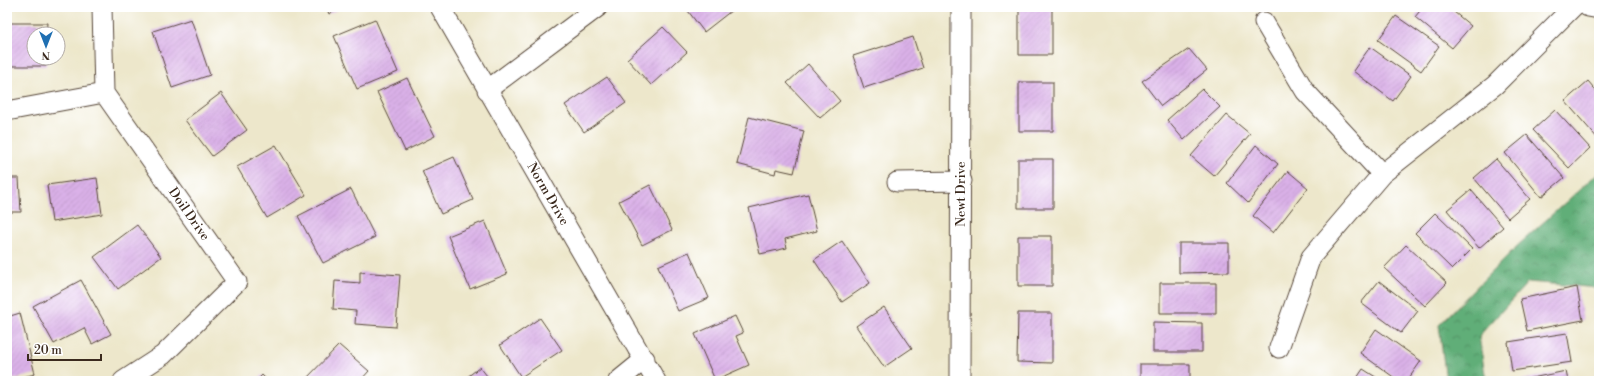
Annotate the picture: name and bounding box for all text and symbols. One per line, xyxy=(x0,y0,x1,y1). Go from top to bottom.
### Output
north arrow xyxy=(26,26,66,66)
text: N xyxy=(41,48,50,62)
street label: Norm Drive xyxy=(524,160,573,229)
street label: Newt Drive xyxy=(953,161,969,227)
street label: Doil Drive xyxy=(165,184,213,244)
scale bar xyxy=(28,336,101,362)
text: 20 m xyxy=(34,343,62,358)

